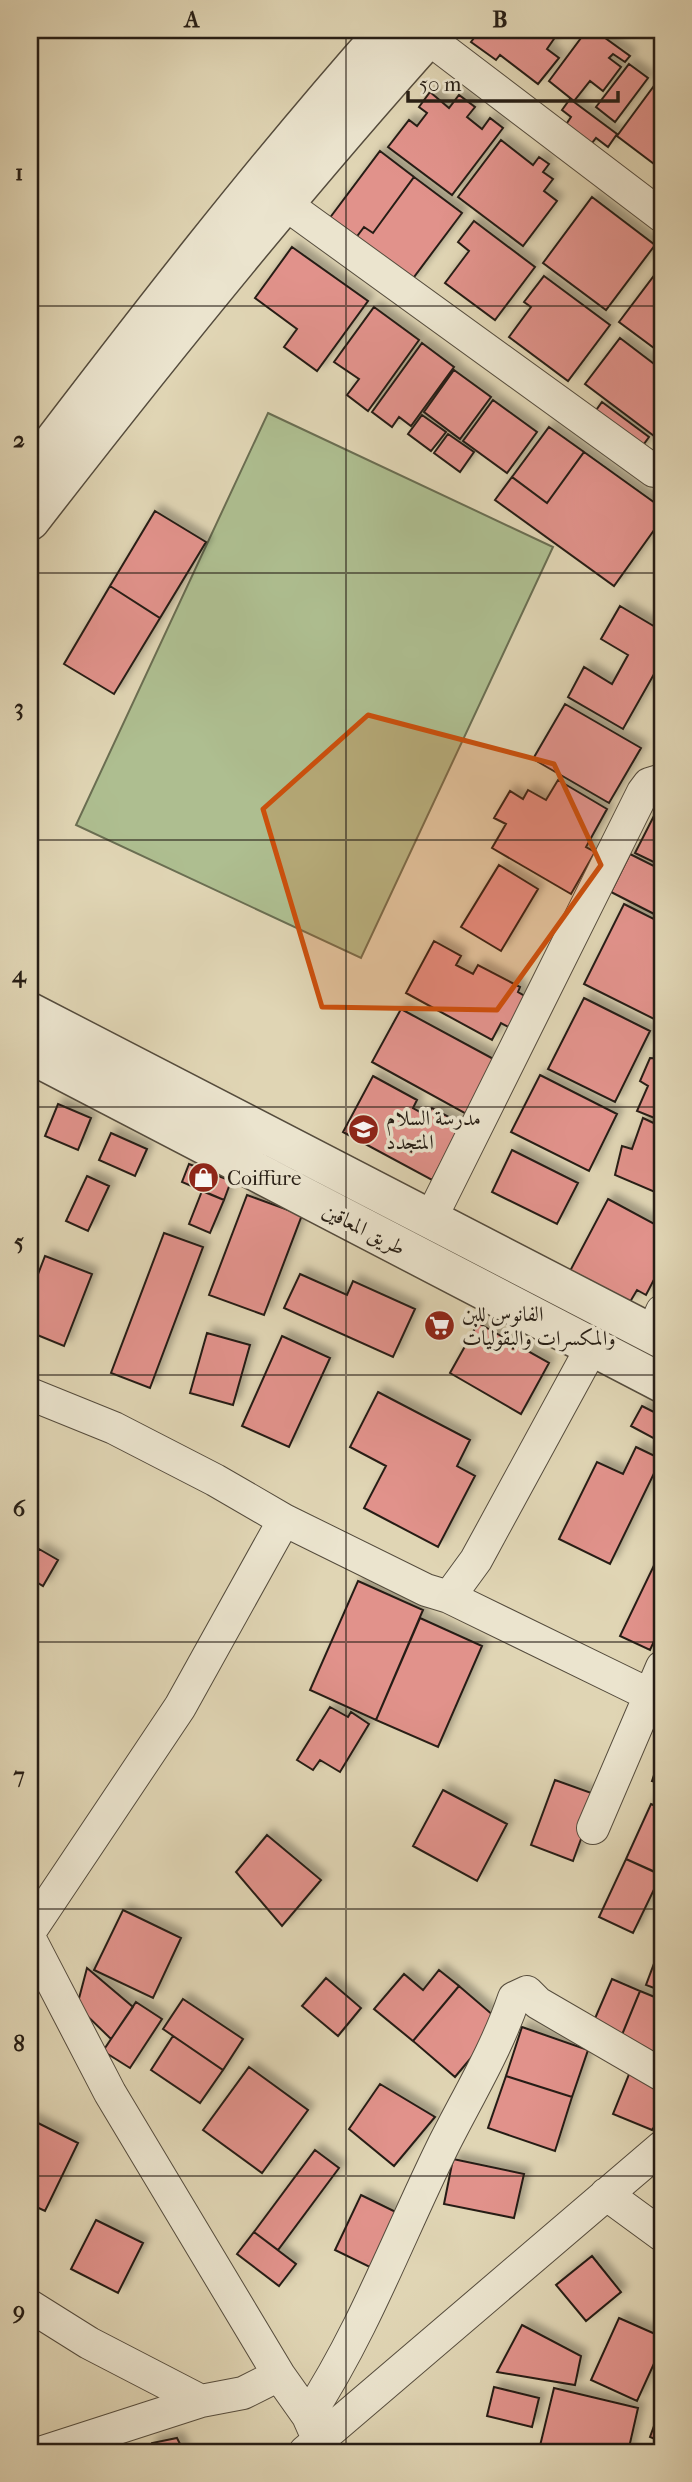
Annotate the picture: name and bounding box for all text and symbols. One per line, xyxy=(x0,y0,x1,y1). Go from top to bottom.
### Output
text: A xyxy=(183,6,201,33)
text: B xyxy=(493,6,508,33)
scale bar xyxy=(408,60,618,104)
text: 50 m xyxy=(419,72,462,96)
text: 1 xyxy=(15,159,23,186)
text: 2 xyxy=(13,426,25,453)
text: 3 xyxy=(14,694,24,721)
text: 4 xyxy=(11,961,27,988)
place label: مدرسة السلام المتجدد xyxy=(386,1106,481,1154)
school or university icon: مدرسة السلام المتجدد xyxy=(346,1113,380,1147)
shop icon: Coiffure xyxy=(187,1161,221,1195)
place label: Coiffure xyxy=(227,1166,301,1190)
street label: طريق المعاقين xyxy=(318,1198,409,1261)
text: 5 xyxy=(14,1228,24,1255)
place label: الفانوس للبن والمكسرات والبقوليات xyxy=(462,1302,616,1352)
supermarket icon: الفانوس للبن والمكسرات والبقوليات xyxy=(422,1309,456,1343)
text: 6 xyxy=(13,1495,26,1522)
text: 7 xyxy=(12,1762,25,1789)
text: 8 xyxy=(13,2030,25,2057)
text: 9 xyxy=(12,2297,25,2324)

